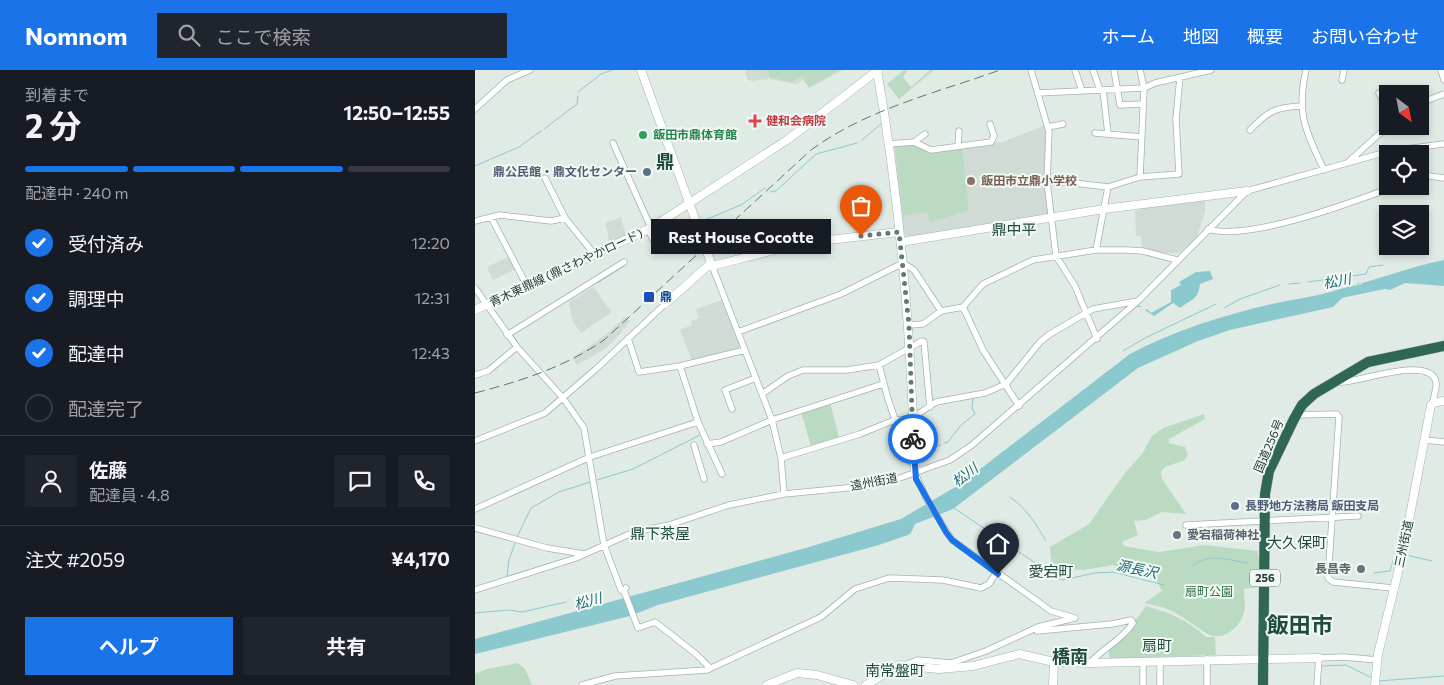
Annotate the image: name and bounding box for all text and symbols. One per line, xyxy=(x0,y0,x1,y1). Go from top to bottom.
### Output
search box xyxy=(157,13,507,58)
text: Nomnom xyxy=(25,21,127,50)
icon: search xyxy=(175,21,203,49)
text: ここで検索 xyxy=(215,25,310,48)
text: ホーム xyxy=(1102,25,1155,47)
text: 地図 xyxy=(1183,25,1219,47)
text: 概要 xyxy=(1247,25,1283,47)
text: お問い合わせ xyxy=(1311,25,1419,47)
text: 到着まで xyxy=(25,85,89,104)
north arrow xyxy=(1379,85,1429,135)
map controls xyxy=(1379,85,1429,255)
text: 12:50–12:55 xyxy=(344,101,450,124)
text: 2 分 xyxy=(25,105,81,145)
place label: 健和会病院 xyxy=(766,113,826,127)
marker: 健和会病院 xyxy=(748,114,762,128)
place label: 飯田市鼎体育館 xyxy=(653,127,737,141)
marker: 飯田市鼎体育館 xyxy=(637,129,649,141)
button: locate xyxy=(1379,145,1429,195)
district label: 鼎 xyxy=(656,150,674,172)
place label: 鼎公民館・鼎文化センター xyxy=(493,164,637,178)
marker: 鼎公民館・鼎文化センター xyxy=(641,166,653,178)
place label: 飯田市立鼎小学校 xyxy=(981,173,1077,187)
marker: 飯田市立鼎小学校 xyxy=(965,175,977,187)
text: 配達中 · 240 m xyxy=(25,183,129,202)
pin xyxy=(840,185,882,236)
icon: bag xyxy=(847,192,875,220)
button: layers xyxy=(1379,205,1429,255)
callout: Rest House Cocotte xyxy=(651,218,831,254)
district label: 鼎中平 xyxy=(991,220,1037,238)
street label: 青木東鼎線 (鼎さわやかロード) xyxy=(487,225,644,309)
text: Rest House Cocotte xyxy=(668,227,814,246)
icon: check xyxy=(25,229,53,257)
text: 受付済み xyxy=(68,232,144,255)
text: 12:20 xyxy=(411,233,450,252)
water label: 松川 xyxy=(1322,269,1354,292)
icon: check xyxy=(25,284,53,312)
text: 調理中 xyxy=(68,287,125,310)
text: 12:31 xyxy=(415,288,450,307)
place label: 鼎 xyxy=(660,289,672,303)
marker: 鼎 xyxy=(642,290,656,304)
icon: check xyxy=(25,339,53,367)
text: 配達中 xyxy=(68,342,125,365)
text: 12:43 xyxy=(412,343,450,362)
text: 配達完了 xyxy=(68,397,144,420)
courier xyxy=(888,414,938,464)
street label: 国道256号 xyxy=(1251,417,1286,475)
icon: bike xyxy=(899,425,927,453)
button: person xyxy=(25,455,77,507)
button: chat xyxy=(334,455,386,507)
button: phone xyxy=(398,455,450,507)
text: 佐藤 xyxy=(89,458,127,481)
water label: 松川 xyxy=(948,458,983,490)
street label: 遠州街道 xyxy=(849,470,899,492)
text: 配達員 · 4.8 xyxy=(89,485,170,504)
place label: 長野地方法務局 飯田支局 xyxy=(1245,498,1379,512)
marker: 長野地方法務局 飯田支局 xyxy=(1229,500,1241,512)
street label: 三州街道 xyxy=(1391,519,1415,569)
pin xyxy=(977,523,1019,574)
district label: 鼎下茶屋 xyxy=(630,524,690,542)
place label: 愛宕稲荷神社 xyxy=(1187,527,1259,541)
marker: 愛宕稲荷神社 xyxy=(1171,529,1183,541)
icon: home xyxy=(984,530,1012,558)
district label: 大久保町 xyxy=(1267,533,1327,551)
text: ¥4,170 xyxy=(391,547,450,570)
text: 注文 #2059 xyxy=(25,548,125,571)
water label: 源長沢 xyxy=(1115,556,1161,582)
place label: 長昌寺 xyxy=(1315,561,1351,575)
district label: 愛宕町 xyxy=(1028,562,1074,580)
marker: 長昌寺 xyxy=(1355,563,1367,575)
road number: 256 xyxy=(1250,569,1280,586)
park label: 扇町公園 xyxy=(1185,584,1233,598)
water label: 松川 xyxy=(572,588,606,612)
district label: 飯田市 xyxy=(1266,611,1333,638)
button: ヘルプ xyxy=(25,617,233,675)
button: 共有 xyxy=(243,617,450,675)
district label: 扇町 xyxy=(1142,636,1172,654)
district label: 橋南 xyxy=(1052,645,1088,667)
district label: 南常盤町 xyxy=(865,661,925,679)

